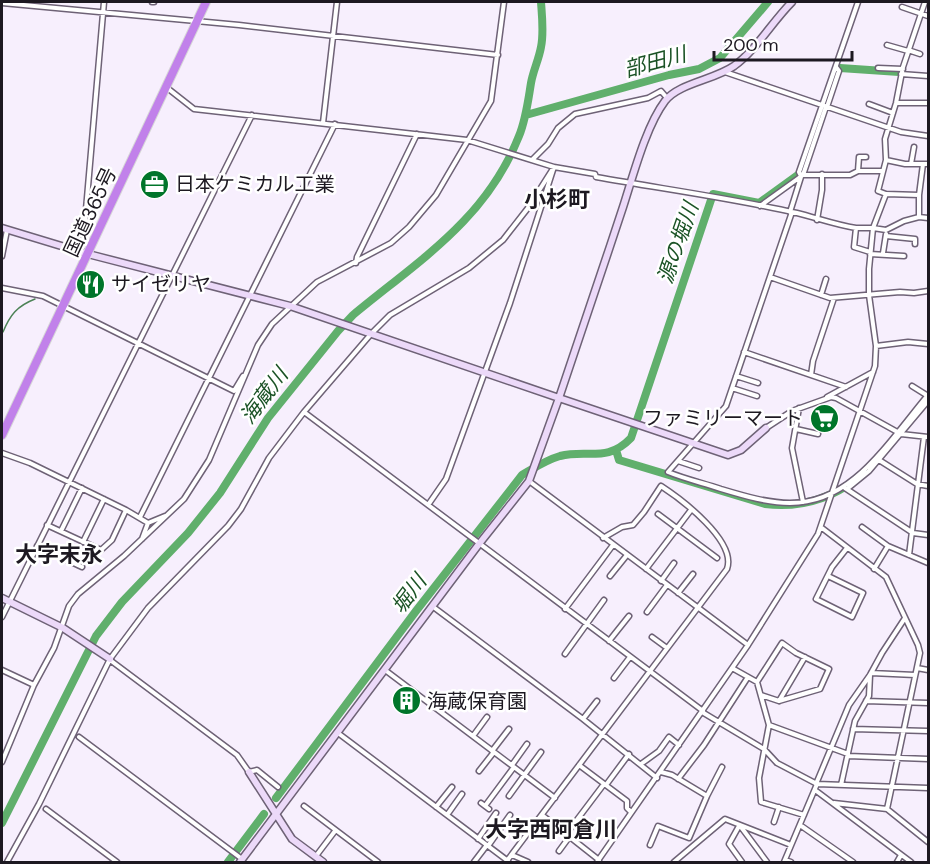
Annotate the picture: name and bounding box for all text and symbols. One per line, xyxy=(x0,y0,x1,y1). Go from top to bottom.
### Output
scale bar xyxy=(714,24,852,62)
text: 200 m xyxy=(723,33,779,57)
water label: 部田川 xyxy=(621,40,691,84)
street label: 国道365号 xyxy=(58,163,122,261)
office icon: 日本ケミカル工業 xyxy=(138,168,170,200)
place label: 日本ケミカル工業 xyxy=(175,171,334,197)
district label: 小杉町 xyxy=(524,185,590,214)
water label: 源の堀川 xyxy=(651,197,706,287)
restaurant icon: サイゼリヤ xyxy=(74,268,106,300)
place label: サイゼリヤ xyxy=(111,271,211,297)
water label: 海蔵川 xyxy=(234,361,295,430)
supermarket icon: ファミリーマート xyxy=(808,402,840,434)
place label: ファミリーマート xyxy=(643,405,803,431)
district label: 大字末永 xyxy=(15,540,103,569)
water label: 堀川 xyxy=(385,567,434,619)
building icon: 海蔵保育園 xyxy=(390,685,422,717)
place label: 海蔵保育園 xyxy=(427,688,527,714)
district label: 大字西阿倉川 xyxy=(485,815,617,844)

